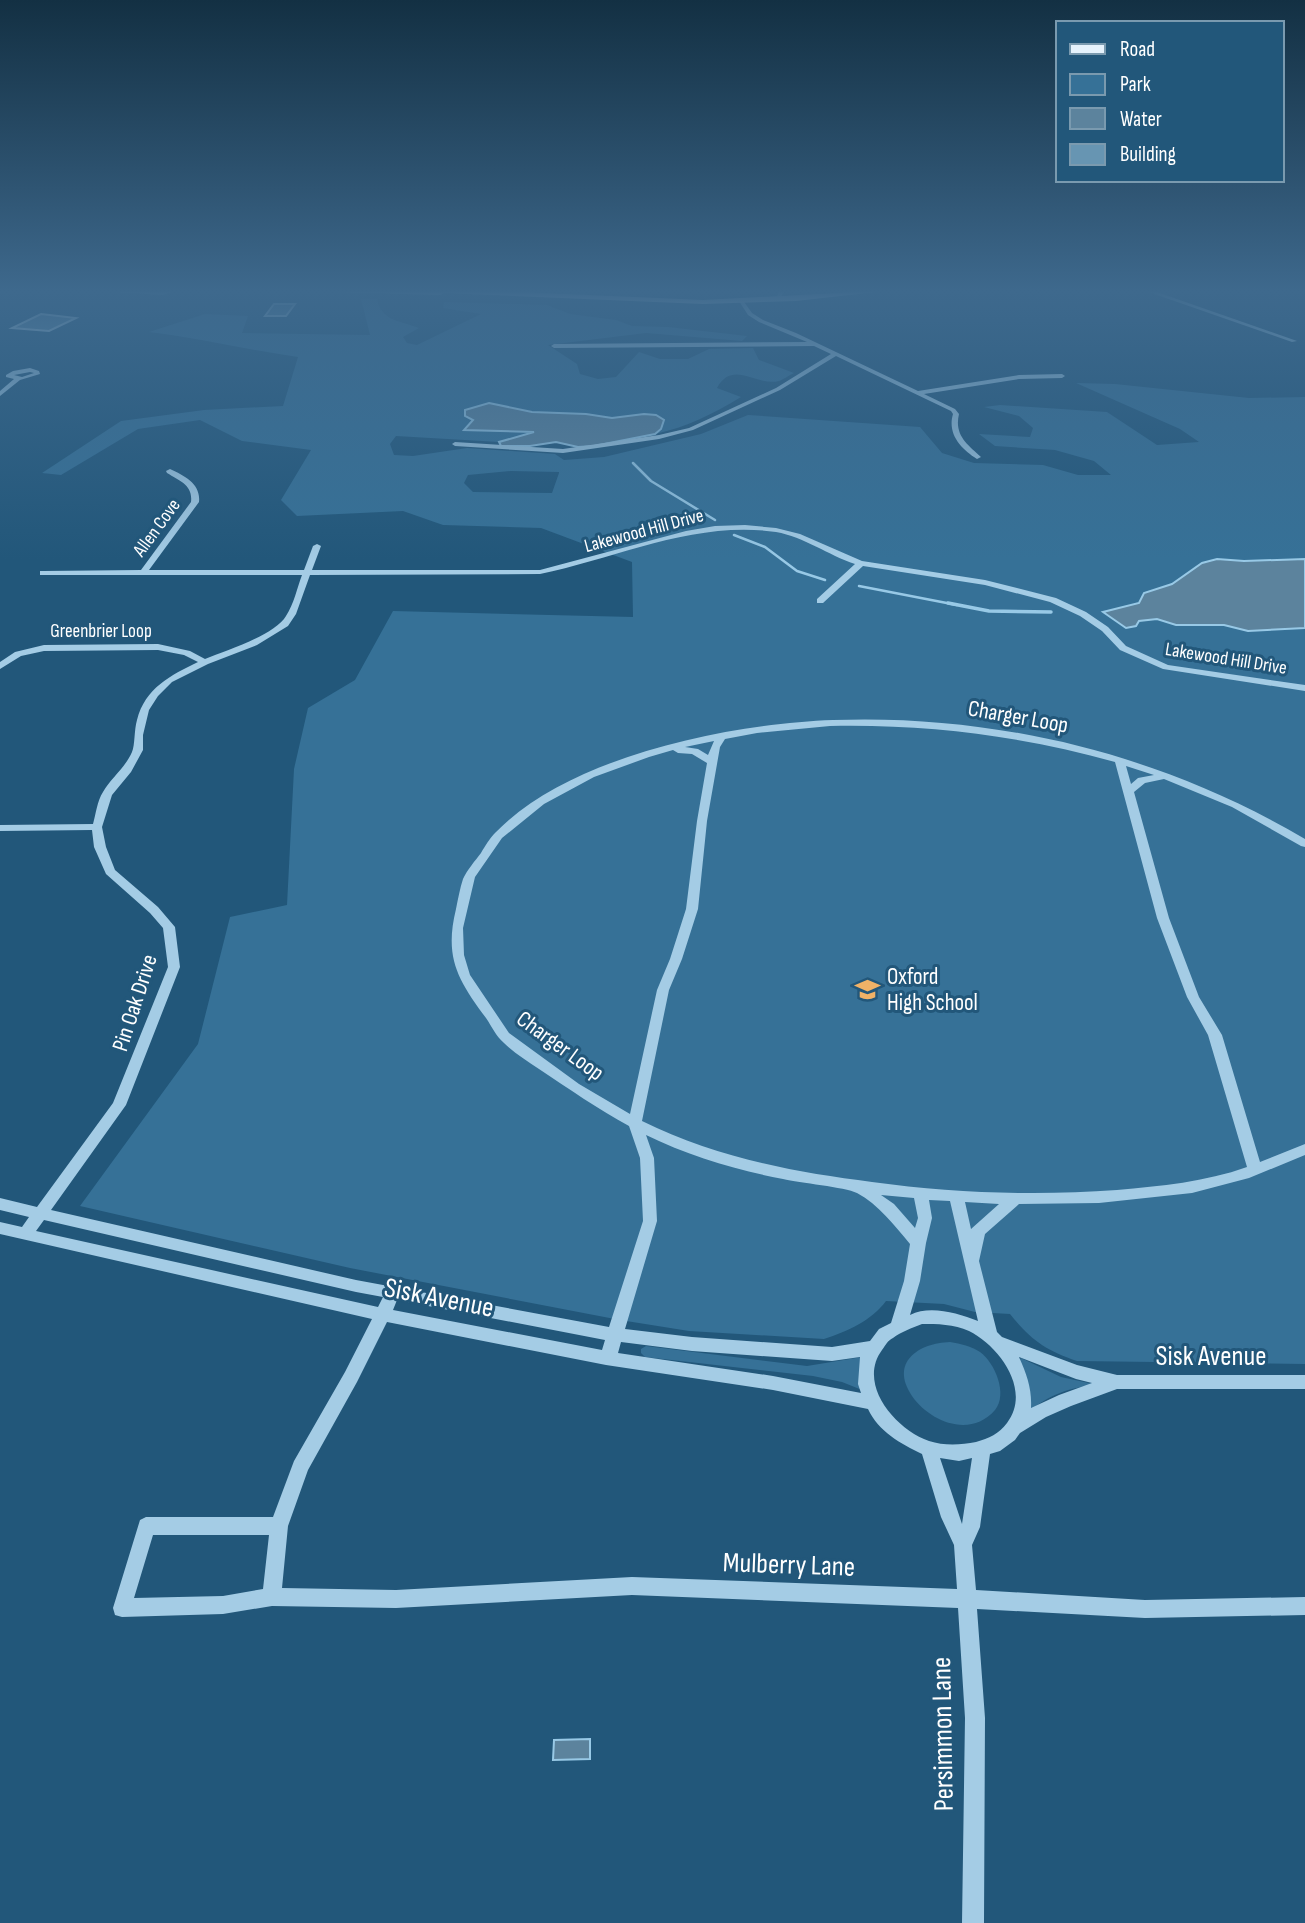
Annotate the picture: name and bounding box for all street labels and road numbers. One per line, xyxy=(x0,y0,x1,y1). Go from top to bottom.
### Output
street label: Allen Cove xyxy=(128,495,186,562)
street label: Lakewood Hill Drive xyxy=(582,504,706,558)
street label: Greenbrier Loop xyxy=(50,620,152,643)
street label: Lakewood Hill Drive xyxy=(1164,638,1288,680)
street label: Charger Loop xyxy=(966,694,1070,740)
street label: Pin Oak Drive xyxy=(106,951,164,1055)
street label: Charger Loop xyxy=(511,1005,609,1087)
street label: Sisk Avenue xyxy=(381,1271,497,1325)
street label: Sisk Avenue xyxy=(1156,1340,1266,1373)
street label: Mulberry Lane xyxy=(722,1546,856,1584)
street label: Persimmon Lane xyxy=(925,1657,961,1811)

